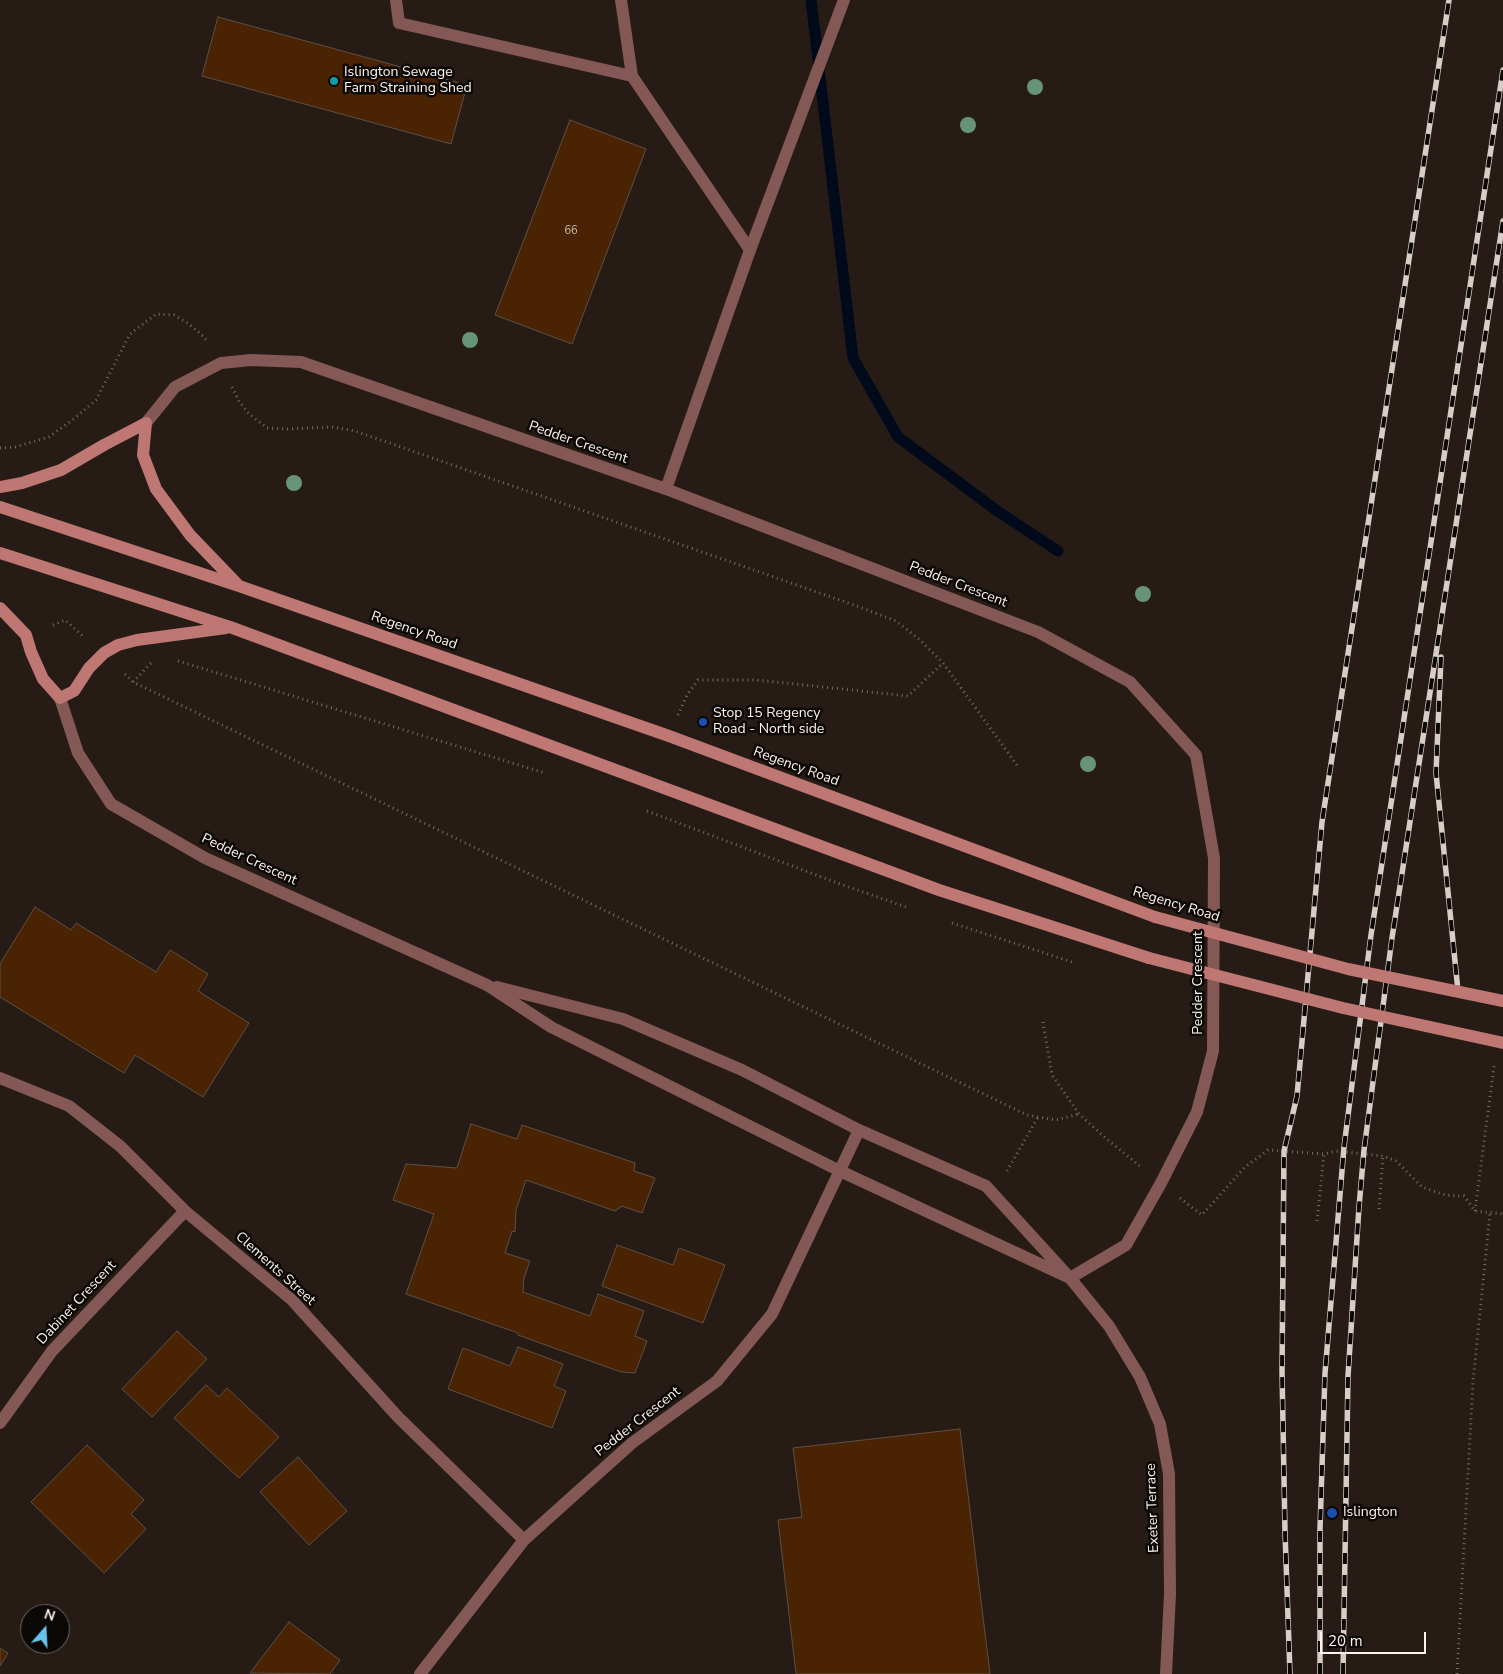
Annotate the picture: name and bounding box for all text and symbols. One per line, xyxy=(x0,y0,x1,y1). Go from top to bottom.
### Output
place label: Islington Sewage Farm Straining Shed xyxy=(344,65,472,98)
marker: Islington Sewage Farm Straining Shed xyxy=(328,75,340,87)
house number: 66 xyxy=(564,224,578,238)
street label: Pedder Crescent xyxy=(526,418,630,468)
street label: Pedder Crescent xyxy=(907,559,1009,611)
street label: Regency Road xyxy=(369,608,459,654)
place label: Stop 15 Regency Road - North side xyxy=(713,706,824,739)
marker: Stop 15 Regency Road - North side xyxy=(697,716,709,728)
street label: Regency Road xyxy=(751,744,841,790)
street label: Pedder Crescent xyxy=(199,831,299,889)
street label: Regency Road xyxy=(1130,884,1222,926)
street label: Pedder Crescent xyxy=(1191,931,1207,1035)
street label: Clements Street xyxy=(232,1229,318,1309)
street label: Dabinet Crescent xyxy=(34,1258,120,1348)
street label: Pedder Crescent xyxy=(592,1384,684,1460)
street label: Exeter Terrace xyxy=(1143,1463,1163,1553)
place label: Islington xyxy=(1343,1505,1397,1521)
marker: Islington xyxy=(1325,1506,1339,1520)
north arrow xyxy=(20,1604,70,1654)
text: N xyxy=(42,1605,58,1626)
scale bar xyxy=(1323,1622,1429,1654)
text: 20 m xyxy=(1328,1631,1363,1651)

